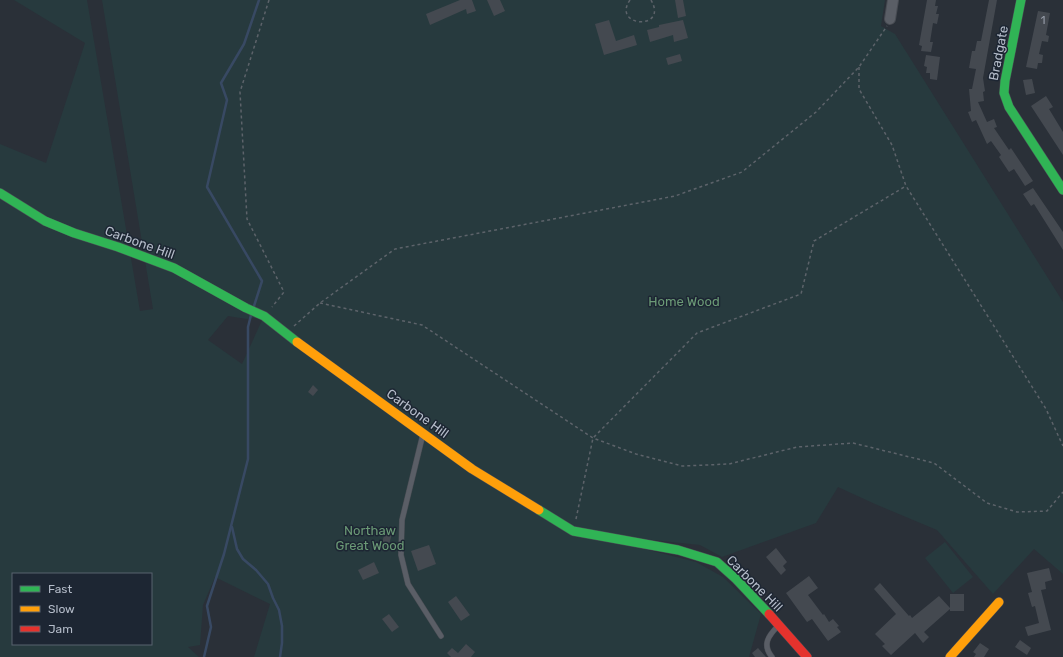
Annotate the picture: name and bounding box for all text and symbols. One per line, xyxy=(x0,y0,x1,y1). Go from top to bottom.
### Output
house number: 1 xyxy=(1041,14,1045,27)
street label: Bradgate xyxy=(986,24,1012,82)
street label: Carbone Hill xyxy=(103,223,177,262)
park label: Home Wood xyxy=(648,294,720,309)
street label: Carbone Hill xyxy=(384,386,452,441)
park label: Northaw Great Wood xyxy=(336,523,404,553)
street label: Carbone Hill xyxy=(724,552,786,614)
legend xyxy=(12,573,152,645)
text: Fast xyxy=(48,582,72,596)
text: Slow xyxy=(48,602,75,616)
text: Jam xyxy=(48,622,73,636)

